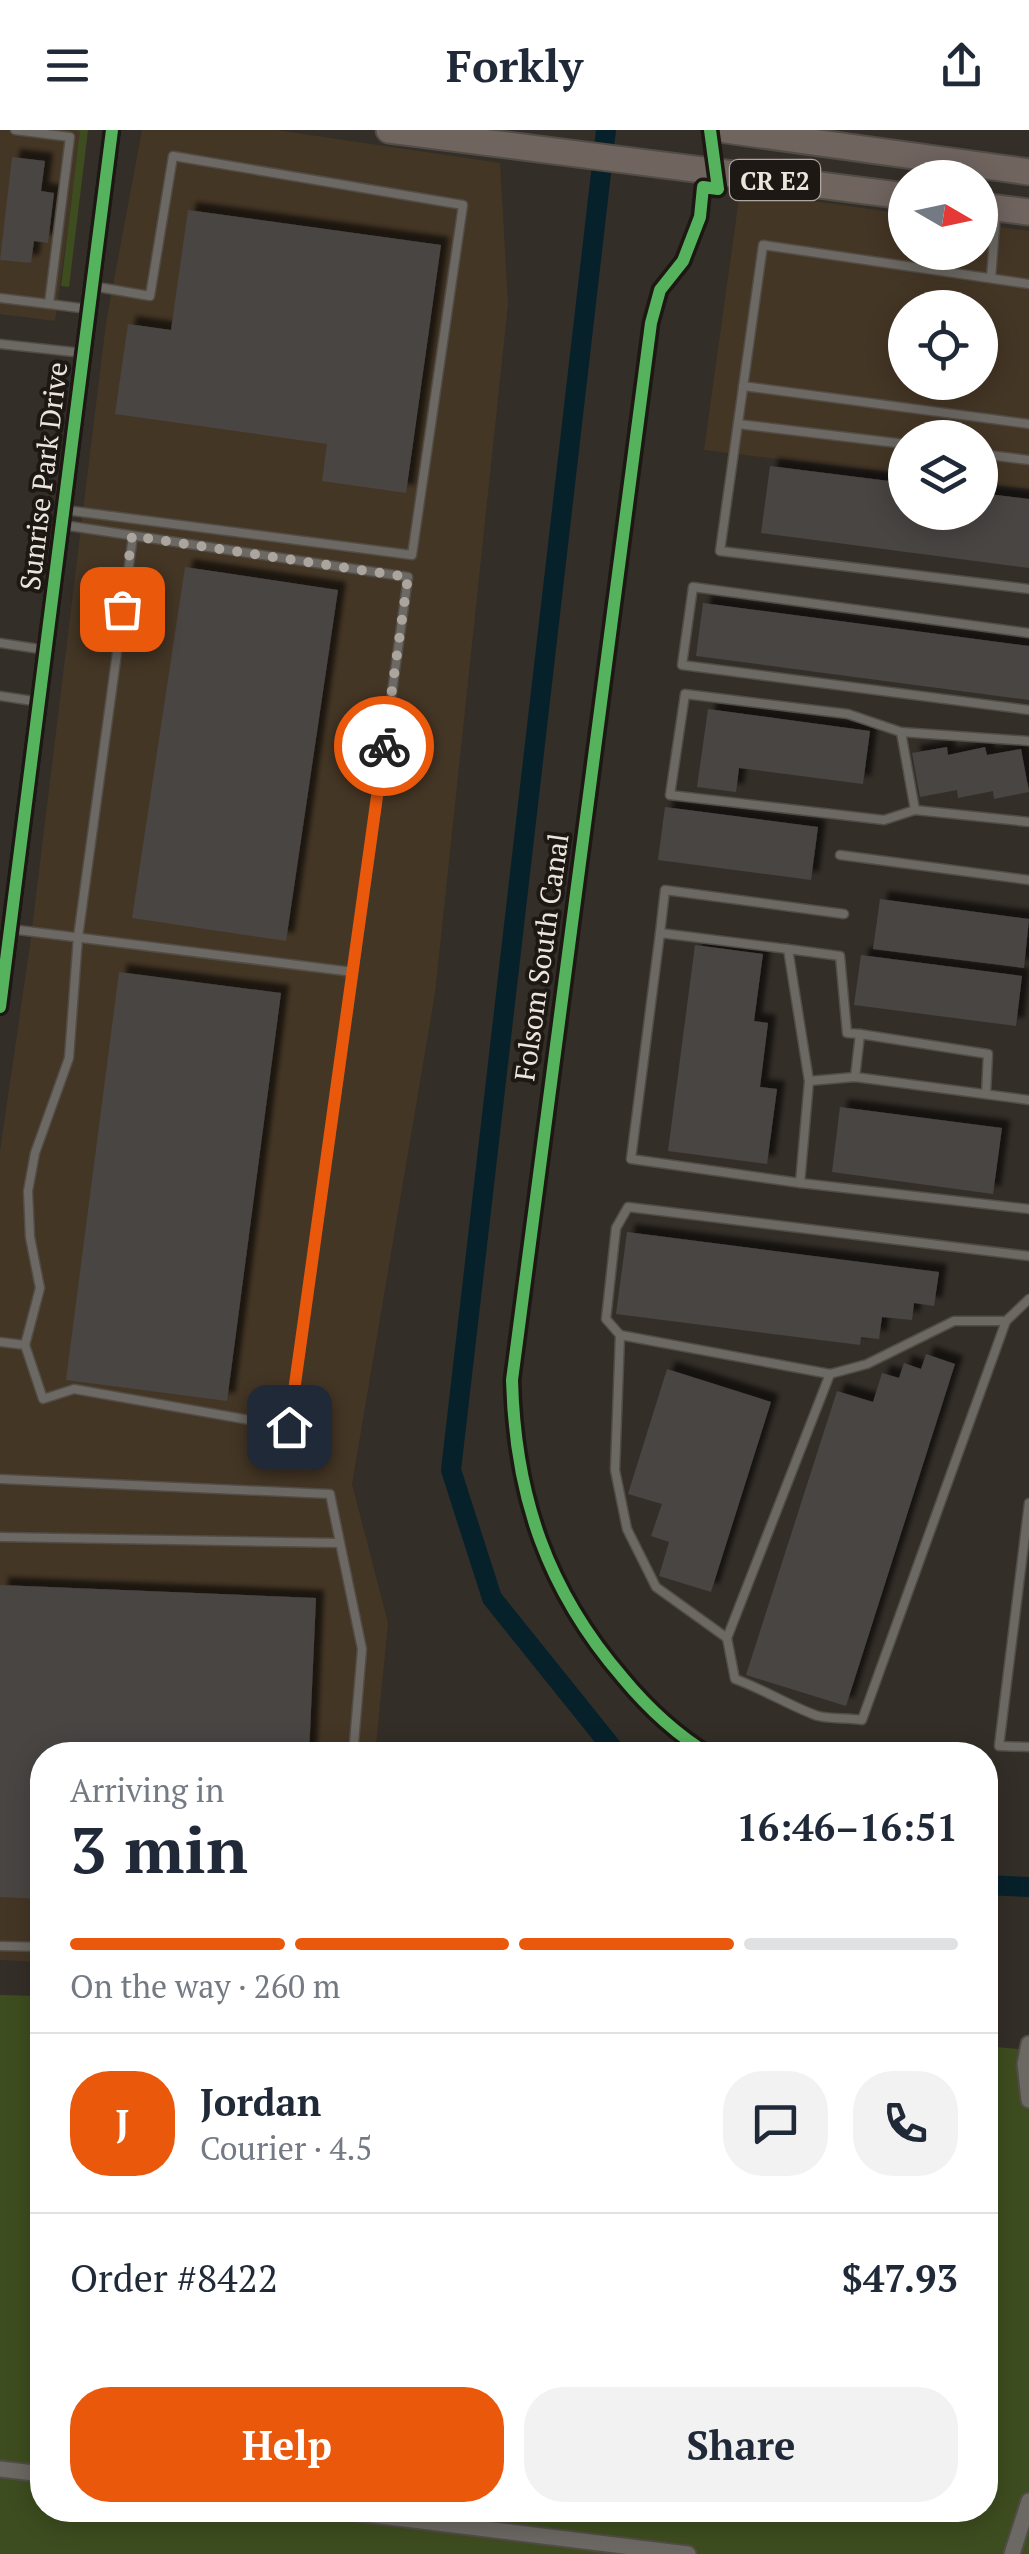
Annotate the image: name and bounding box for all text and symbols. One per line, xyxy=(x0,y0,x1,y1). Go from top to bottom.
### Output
text: Forkly xyxy=(446,35,583,95)
icon: menu xyxy=(40,38,95,93)
icon: share xyxy=(934,38,989,93)
road number: CR E2 xyxy=(730,160,820,200)
north arrow xyxy=(888,160,998,270)
map controls xyxy=(888,160,998,530)
button: locate xyxy=(888,290,998,400)
street label: Sunrise Park Drive xyxy=(11,360,75,592)
button: layers xyxy=(888,420,998,530)
pin xyxy=(80,567,165,652)
icon: bag xyxy=(95,582,150,637)
courier xyxy=(334,696,434,796)
icon: bike xyxy=(357,719,412,774)
street label: Folsom South Canal xyxy=(505,831,577,1083)
pin xyxy=(247,1385,332,1470)
icon: home xyxy=(262,1400,317,1455)
text: Arriving in xyxy=(70,1769,224,1811)
text: 16:46–16:51 xyxy=(736,1802,958,1852)
text: 3 min xyxy=(70,1805,248,1892)
text: On the way · 260 m xyxy=(70,1965,340,2007)
button: chat xyxy=(723,2071,828,2176)
button: phone xyxy=(853,2071,958,2176)
text: Jordan xyxy=(200,2077,321,2127)
text: J xyxy=(116,2098,129,2148)
text: Courier · 4.5 xyxy=(200,2127,372,2169)
text: Order #8422 xyxy=(70,2253,278,2303)
text: $47.93 xyxy=(841,2253,958,2303)
button: Help xyxy=(70,2387,504,2502)
button: Share xyxy=(524,2387,958,2502)

